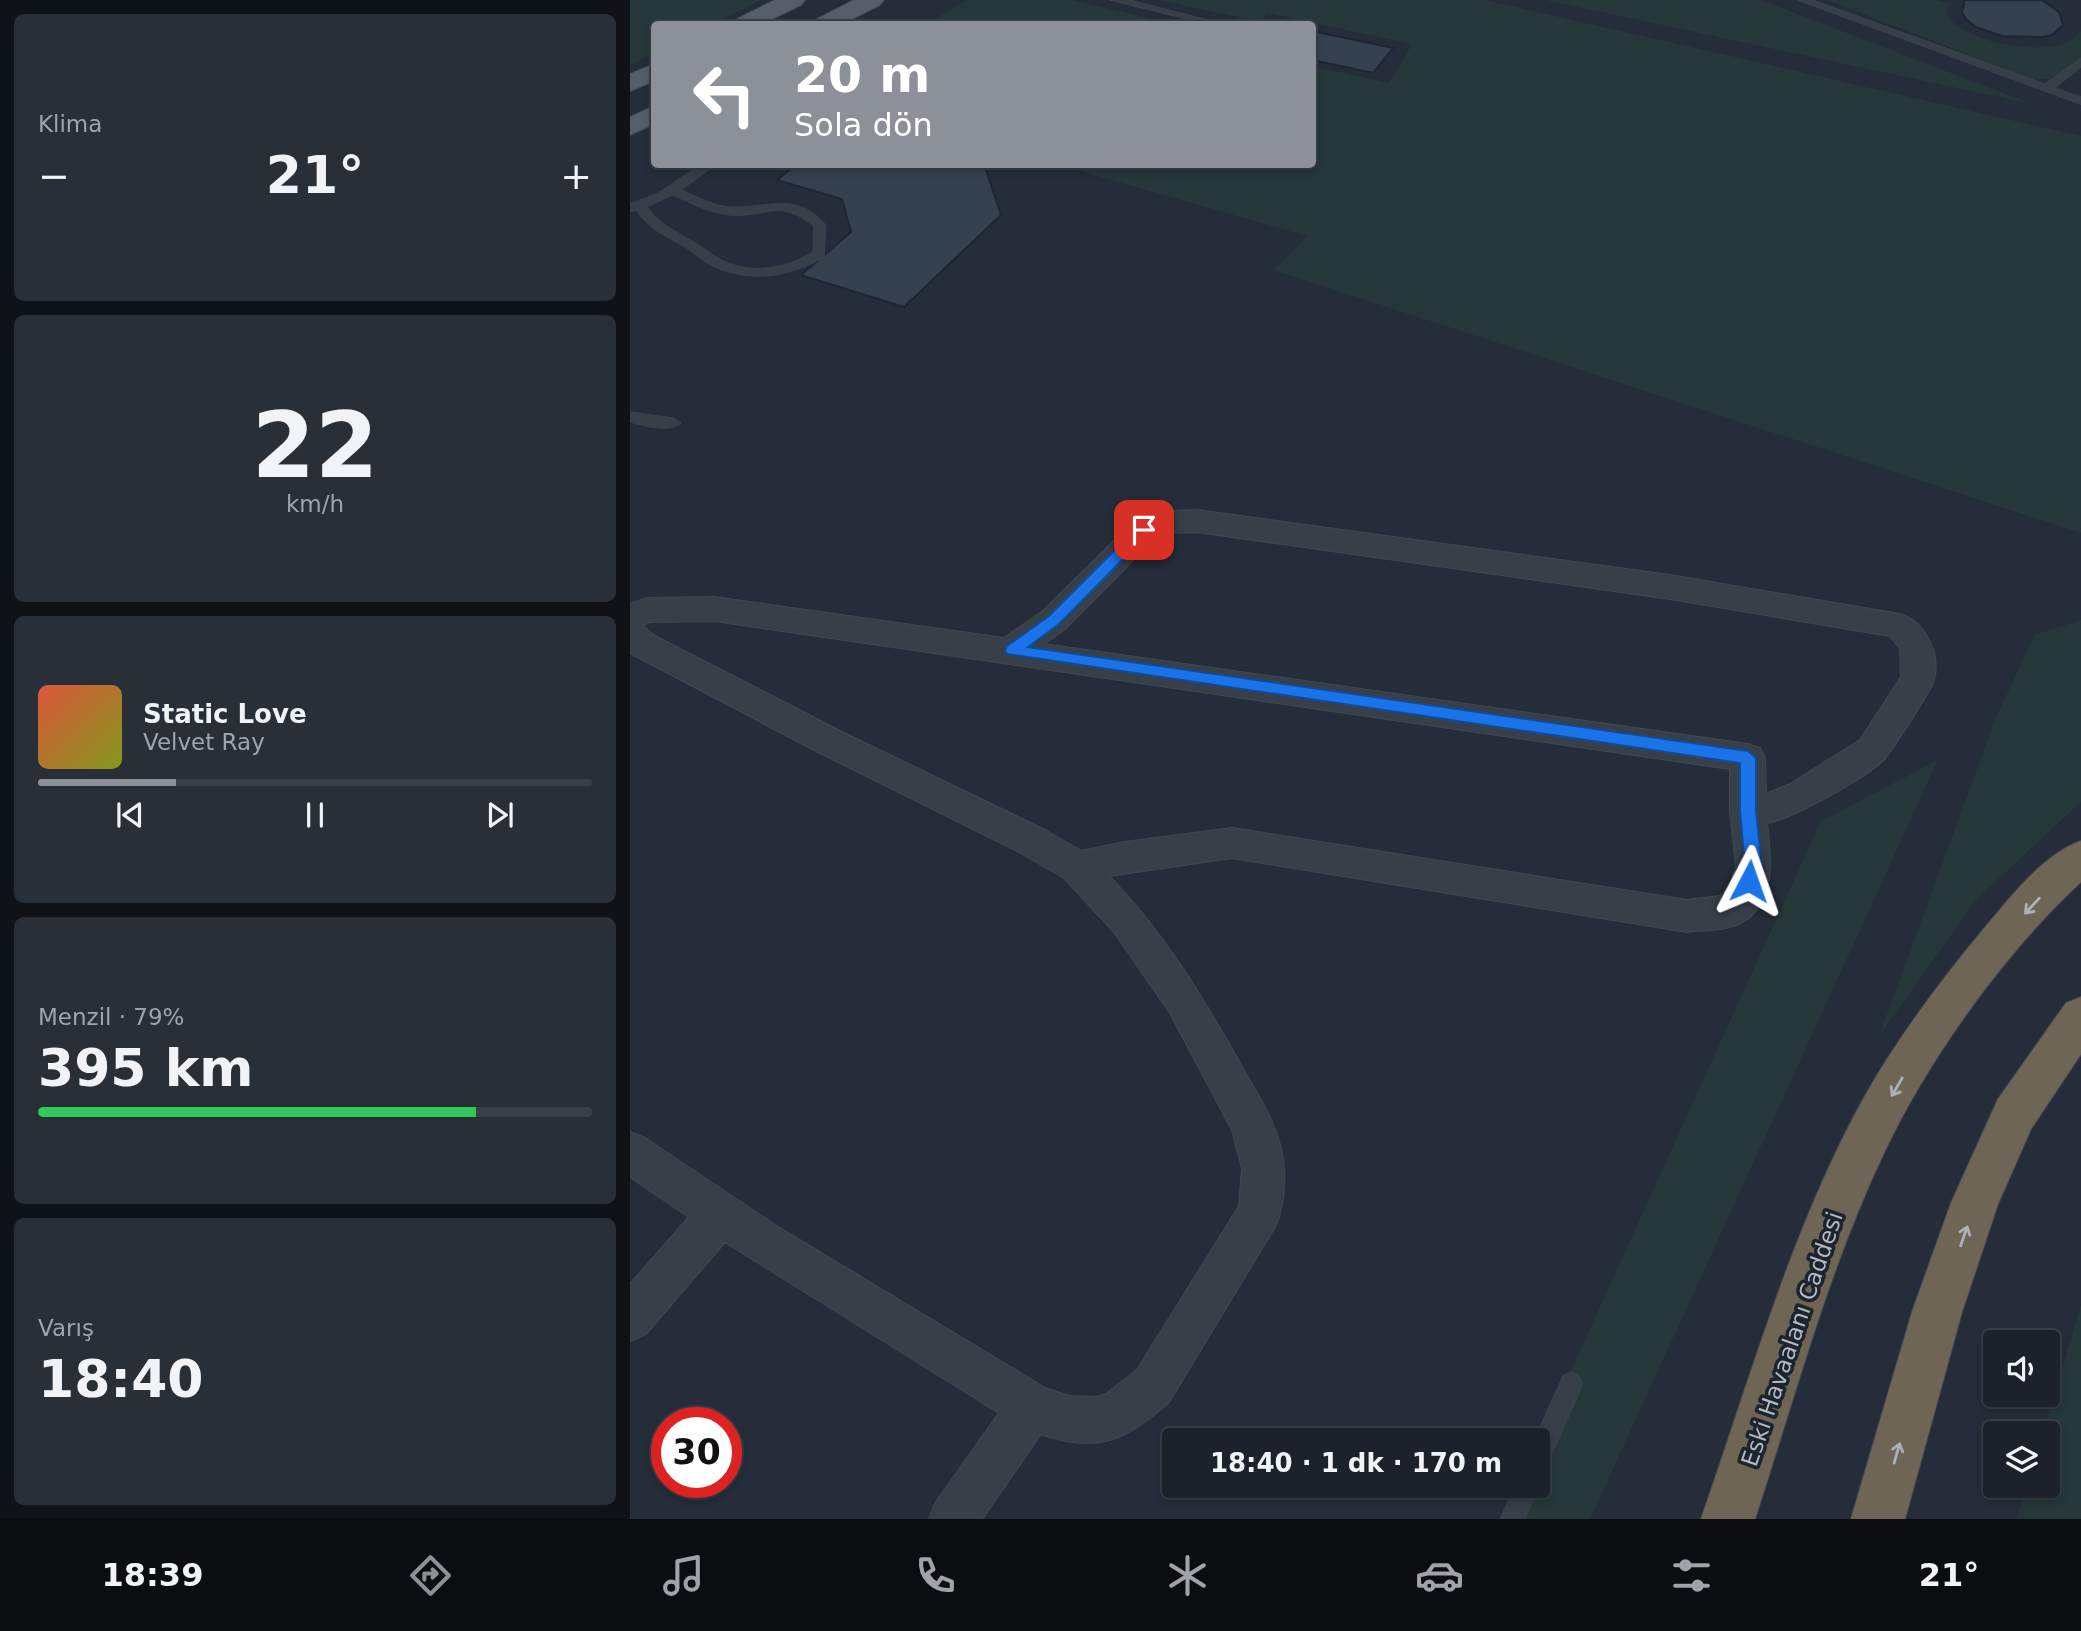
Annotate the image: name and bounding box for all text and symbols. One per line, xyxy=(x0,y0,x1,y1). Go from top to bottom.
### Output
text: 20 m xyxy=(794,47,930,104)
icon: left xyxy=(679,49,770,140)
text: Sola dön xyxy=(794,106,933,144)
text: Klima xyxy=(38,111,102,137)
text: 21° xyxy=(266,145,364,205)
text: − xyxy=(38,154,70,198)
text: + xyxy=(560,154,592,198)
text: 22 xyxy=(252,393,378,498)
text: km/h xyxy=(286,491,344,517)
pin xyxy=(1114,500,1174,560)
icon: arrive xyxy=(1125,511,1163,549)
text: Static Love xyxy=(143,699,307,729)
text: Velvet Ray xyxy=(143,729,265,755)
icon: previous xyxy=(111,796,149,834)
icon: pause xyxy=(296,796,334,834)
icon: next xyxy=(481,796,519,834)
position arrow xyxy=(1712,844,1786,918)
one-way arrow xyxy=(2024,897,2041,914)
text: Menzil · 79% xyxy=(38,1004,184,1030)
text: 395 km xyxy=(38,1038,253,1098)
one-way arrow xyxy=(1889,1077,1903,1097)
street label: Eski Havaalanı Caddesi xyxy=(1736,1208,1848,1470)
one-way arrow xyxy=(1958,1225,1971,1247)
text: Varış xyxy=(38,1315,94,1341)
map controls xyxy=(1983,1330,2060,1498)
button: sound xyxy=(1983,1330,2060,1407)
text: 18:40 xyxy=(38,1349,204,1409)
speed limit sign: 30 xyxy=(651,1407,742,1498)
button: layers xyxy=(1983,1421,2060,1498)
one-way arrow xyxy=(1891,1443,1904,1465)
text: 18:40 · 1 dk · 170 m xyxy=(1210,1448,1502,1478)
icon: directions xyxy=(406,1551,455,1600)
icon: music xyxy=(659,1551,708,1600)
icon: phone xyxy=(911,1551,960,1600)
icon: climate xyxy=(1163,1551,1212,1600)
icon: car xyxy=(1415,1551,1464,1600)
icon: filters xyxy=(1667,1551,1716,1600)
text: 18:39 xyxy=(102,1556,203,1594)
text: 21° xyxy=(1919,1556,1979,1594)

